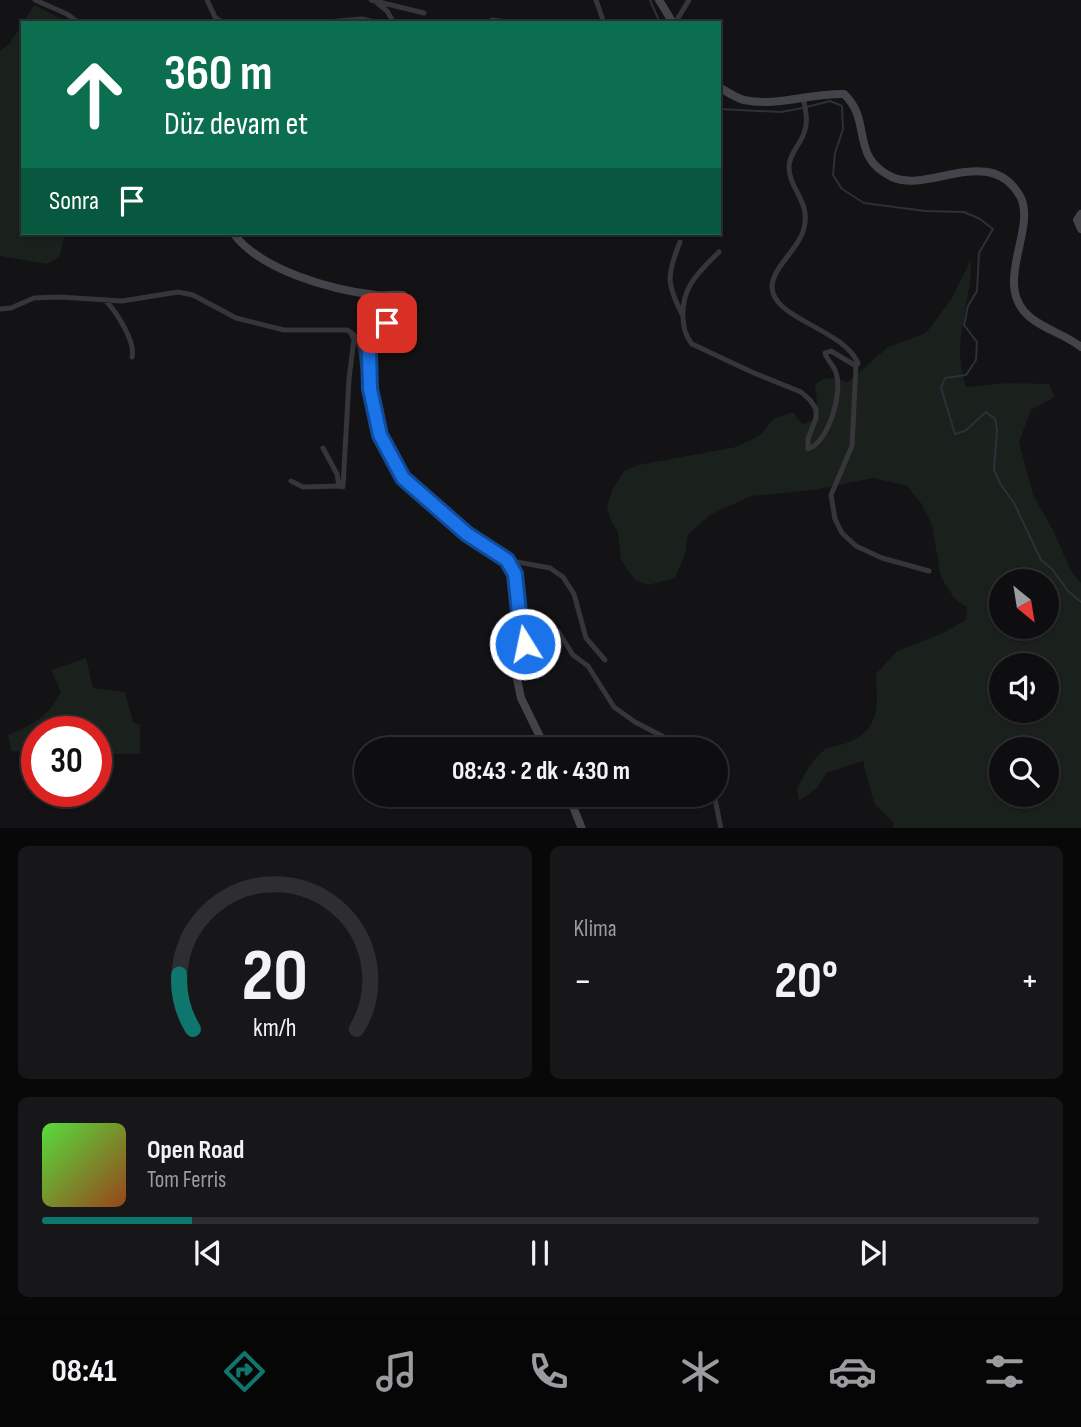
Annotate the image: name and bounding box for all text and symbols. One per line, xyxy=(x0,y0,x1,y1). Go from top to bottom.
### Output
text: 360 m xyxy=(164,45,272,104)
icon: ahead xyxy=(49,49,140,140)
text: Düz devam et xyxy=(164,105,308,144)
icon: arrive xyxy=(113,182,151,220)
text: Sonra xyxy=(49,186,99,217)
pin xyxy=(357,293,417,353)
icon: arrive xyxy=(368,304,406,342)
north arrow xyxy=(989,569,1059,639)
map controls xyxy=(989,569,1059,807)
position arrow xyxy=(488,607,562,681)
button: sound xyxy=(989,653,1059,723)
speed limit sign: 30 xyxy=(21,716,112,807)
button: search xyxy=(989,737,1059,807)
text: 08:43 · 2 dk · 430 m xyxy=(452,756,630,787)
text: Klima xyxy=(574,915,617,943)
text: 20 xyxy=(241,933,308,1021)
text: 20° xyxy=(774,950,838,1013)
text: − xyxy=(574,959,592,1004)
text: + xyxy=(1020,959,1039,1004)
text: km/h xyxy=(253,1012,296,1043)
text: Open Road xyxy=(147,1135,244,1166)
text: Tom Ferris xyxy=(147,1166,226,1194)
icon: previous xyxy=(189,1234,227,1272)
icon: pause xyxy=(521,1234,559,1272)
icon: next xyxy=(854,1234,892,1272)
icon: directions xyxy=(220,1347,269,1396)
icon: music xyxy=(372,1347,421,1396)
icon: phone xyxy=(524,1347,573,1396)
icon: climate xyxy=(676,1347,725,1396)
icon: car xyxy=(828,1347,877,1396)
icon: filters xyxy=(980,1347,1029,1396)
text: 08:41 xyxy=(52,1352,117,1391)

